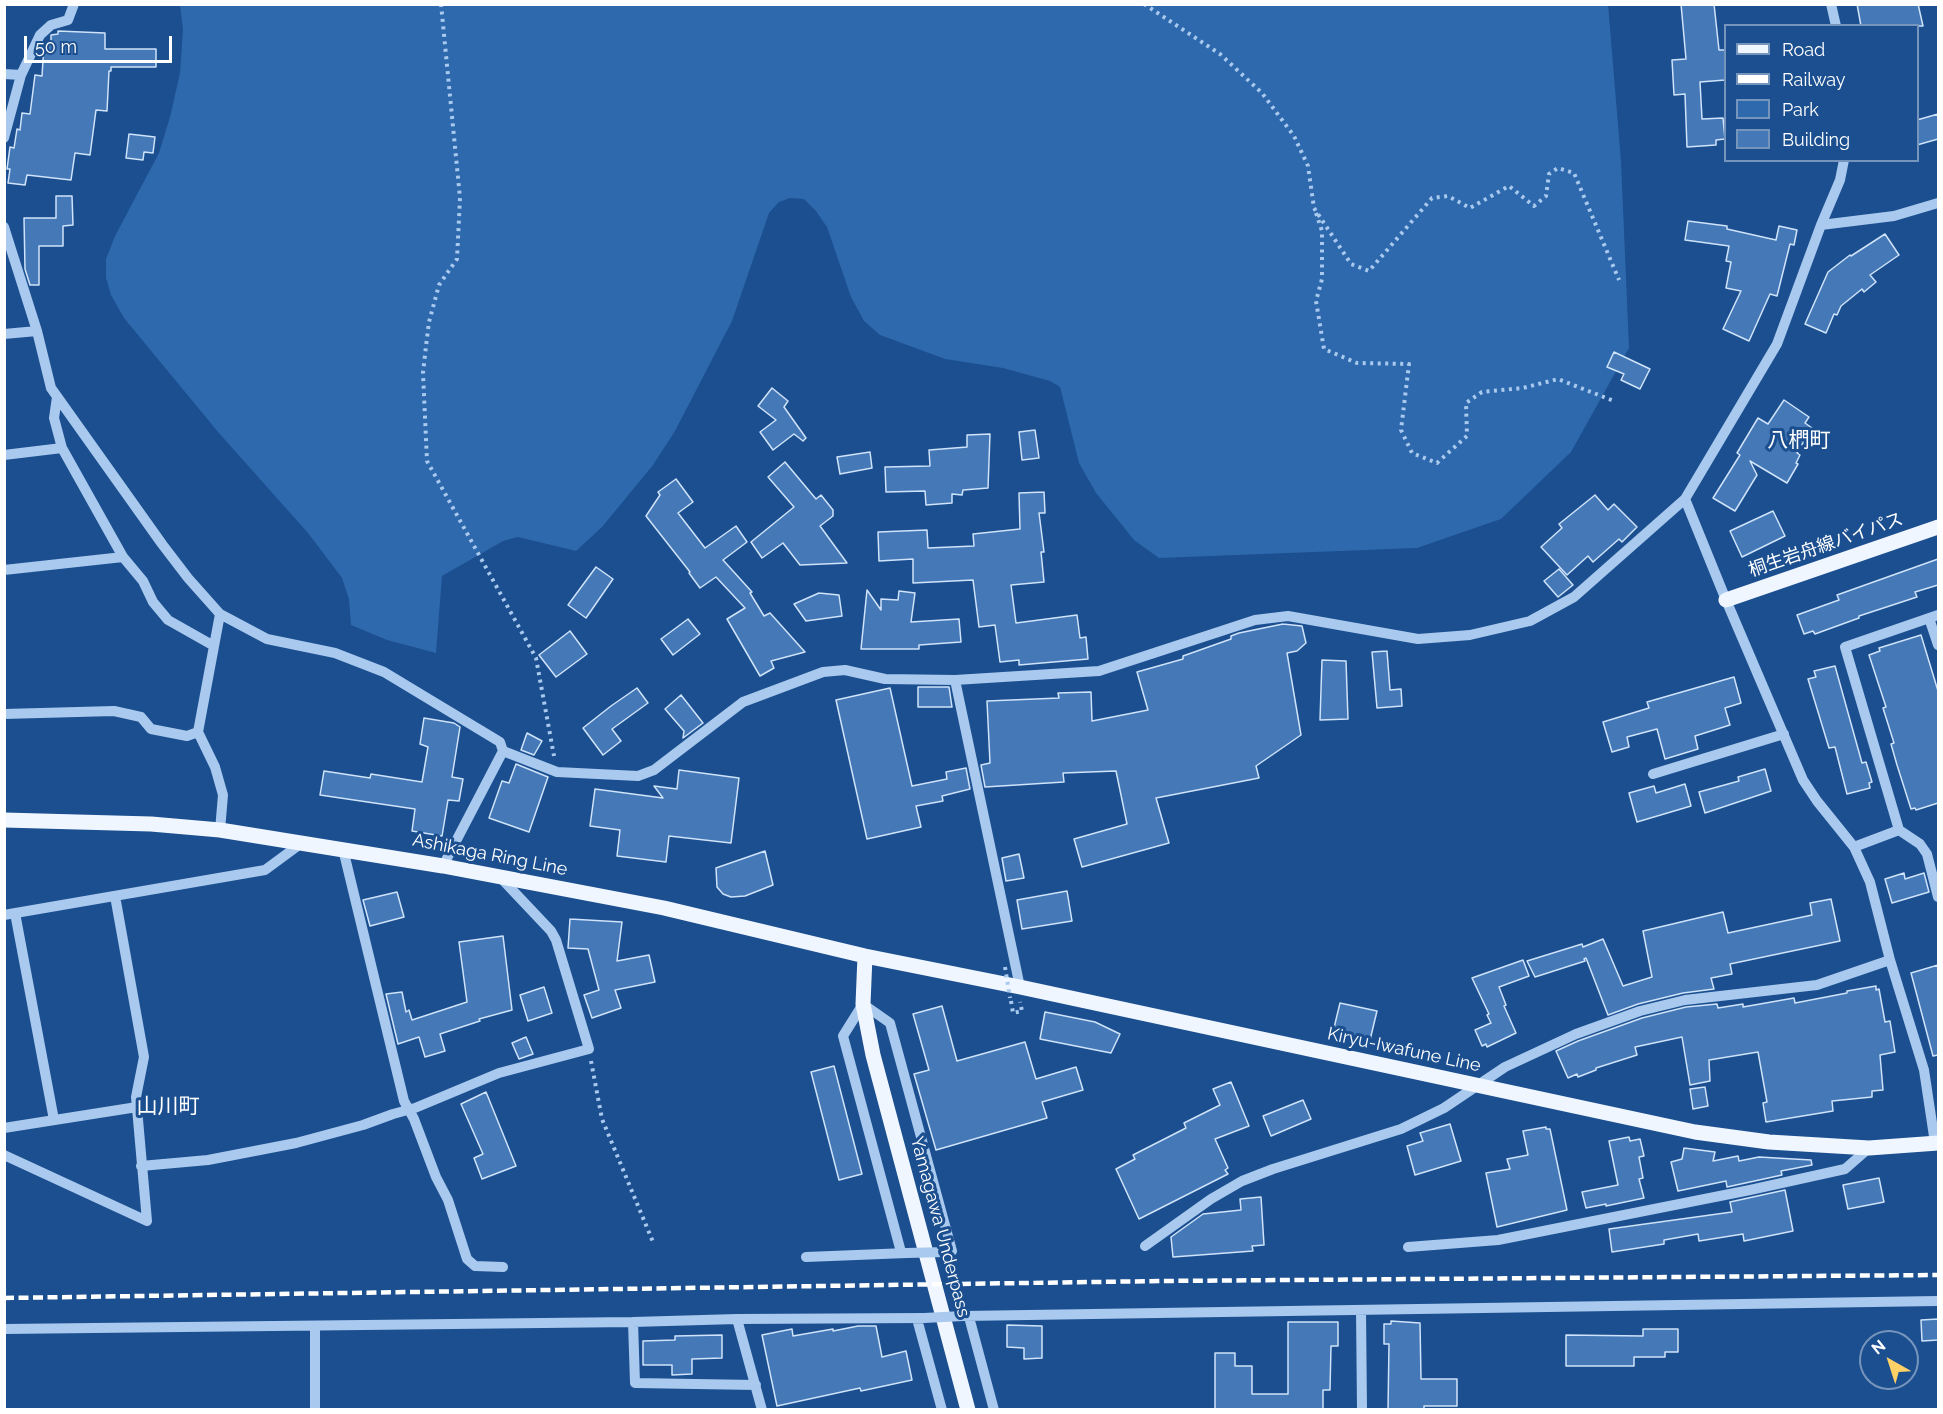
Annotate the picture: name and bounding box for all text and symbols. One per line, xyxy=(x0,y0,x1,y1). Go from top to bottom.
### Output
scale bar xyxy=(27,24,176,62)
legend xyxy=(1724,24,1919,162)
text: 50 m xyxy=(35,36,77,57)
text: Road xyxy=(1782,39,1825,60)
text: Railway xyxy=(1782,69,1846,90)
text: Park xyxy=(1782,99,1819,120)
text: Building xyxy=(1782,129,1850,150)
district label: 八椚町 xyxy=(1768,428,1830,454)
street label: 桐生岩舟線バイパス xyxy=(1746,508,1906,582)
street label: Ashikaga Ring Line xyxy=(411,829,569,881)
street label: Kiryu-Iwafune Line xyxy=(1325,1023,1483,1077)
district label: 山川町 xyxy=(137,1094,199,1120)
street label: Yamagawa Underpass xyxy=(905,1134,975,1320)
north arrow xyxy=(1859,1330,1919,1390)
text: N xyxy=(1868,1336,1889,1358)

